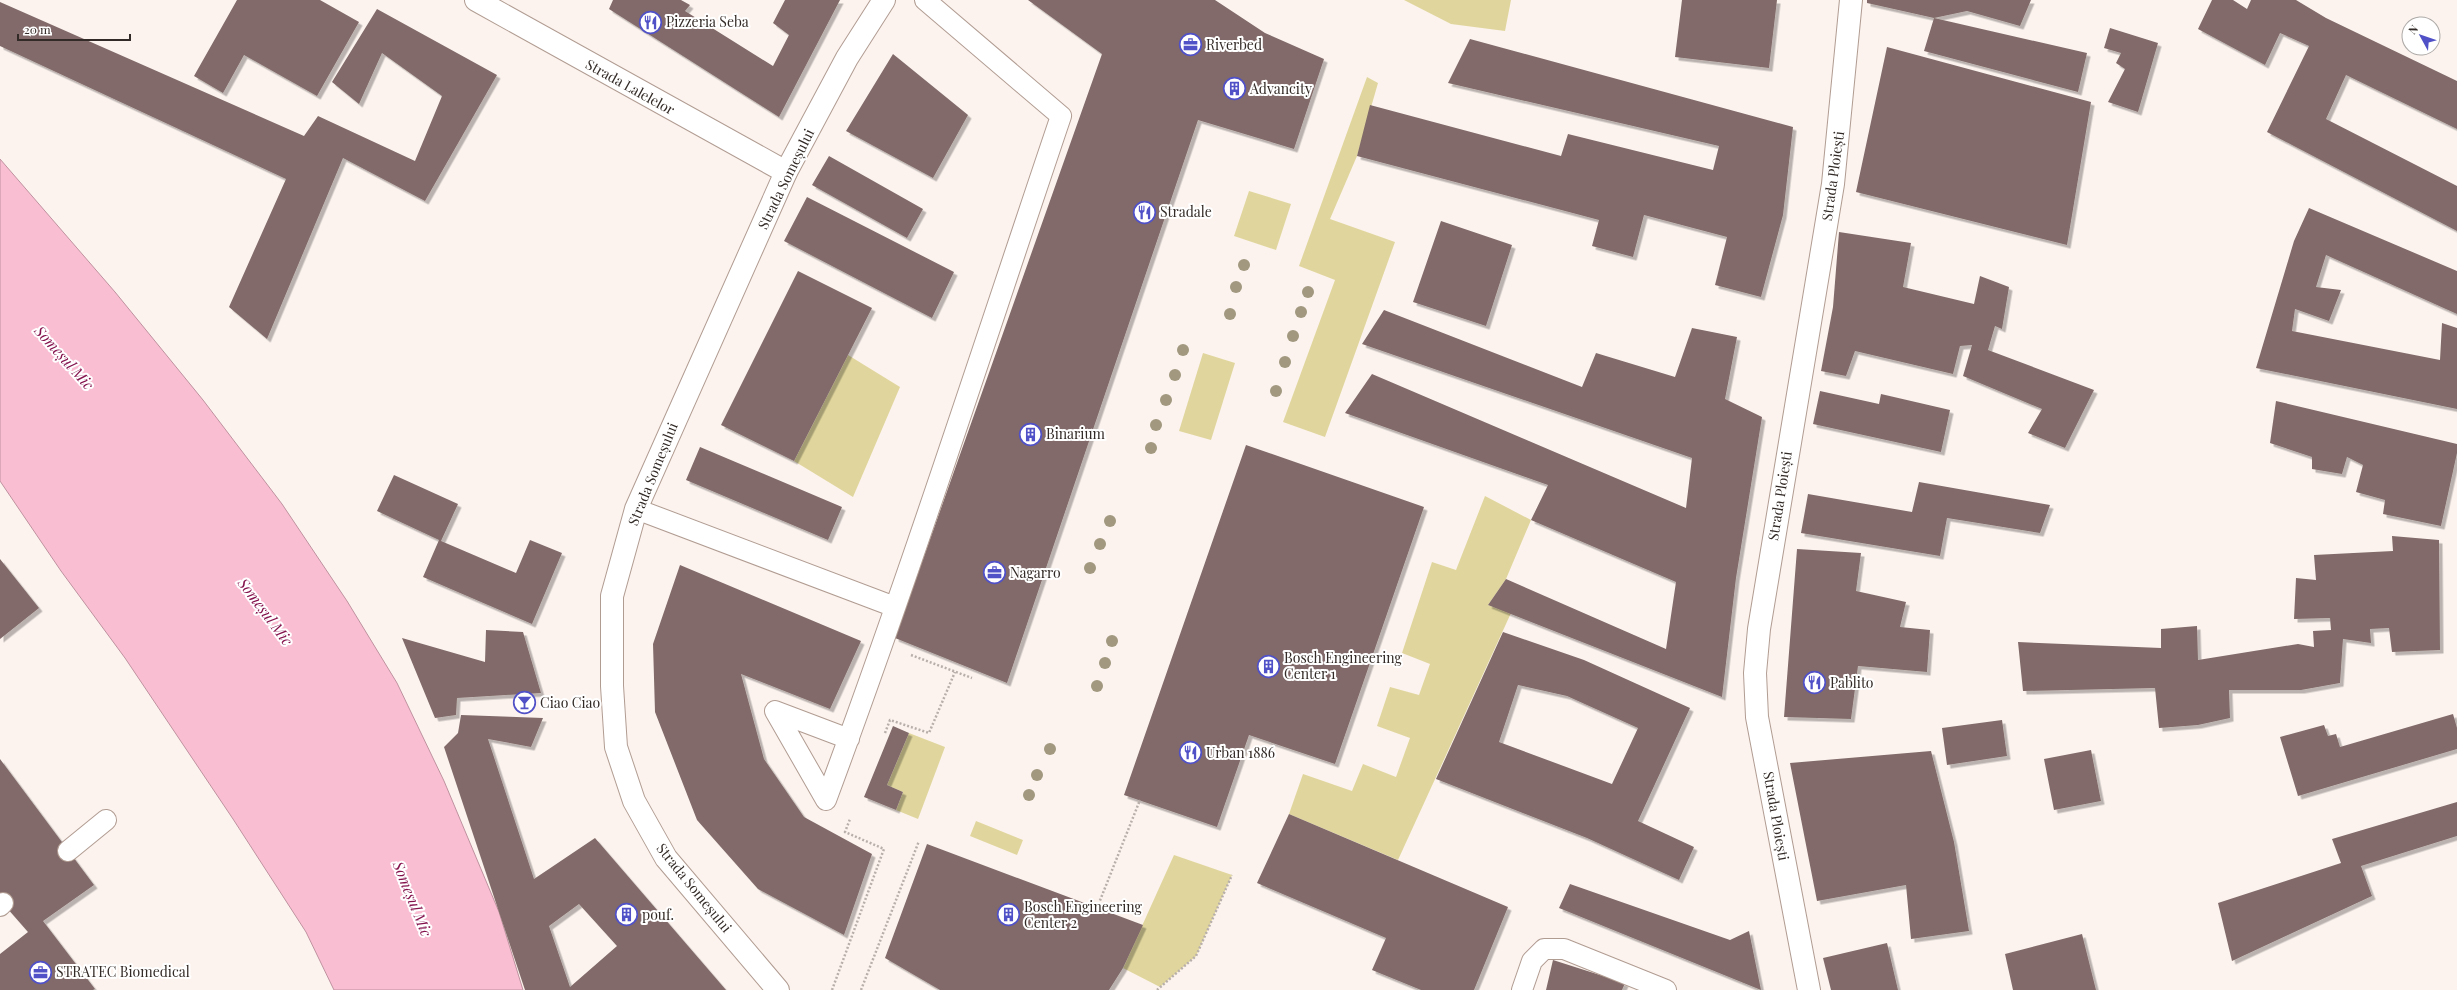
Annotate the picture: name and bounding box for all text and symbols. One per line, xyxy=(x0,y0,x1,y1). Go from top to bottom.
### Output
restaurant icon: Pizzeria Seba xyxy=(637,9,663,35)
place label: Pizzeria Seba xyxy=(666,12,749,31)
scale bar xyxy=(18,16,130,42)
north arrow xyxy=(2401,16,2441,56)
text: 20 m xyxy=(24,21,51,37)
text: N xyxy=(2405,21,2421,37)
office icon: Riverbed xyxy=(1177,32,1203,58)
place label: Riverbed xyxy=(1206,35,1262,54)
street label: Strada Lalelelor xyxy=(582,54,679,119)
building icon: Advancity xyxy=(1221,76,1247,102)
place label: Advancity xyxy=(1249,79,1312,98)
street label: Strada Someșului xyxy=(753,125,818,232)
street label: Strada Ploiești xyxy=(1817,130,1848,222)
restaurant icon: Stradale xyxy=(1131,199,1157,225)
place label: Stradale xyxy=(1160,202,1212,221)
water label: Someșul Mic xyxy=(30,320,99,394)
street label: Strada Someșului xyxy=(623,419,682,528)
building icon: Binarium xyxy=(1017,421,1043,447)
place label: Binarium xyxy=(1046,424,1106,443)
street label: Strada Ploiești xyxy=(1763,450,1796,542)
office icon: Nagarro xyxy=(982,560,1008,586)
place label: Nagarro xyxy=(1010,563,1061,582)
water label: Someșul Mic xyxy=(233,573,298,650)
place label: Bosch Engineering Center 1 xyxy=(1284,648,1402,683)
building icon: Bosch Engineering Center 1 xyxy=(1256,653,1282,679)
restaurant icon: Pablito xyxy=(1801,670,1827,696)
place label: Pablito xyxy=(1830,673,1874,692)
bar icon: Ciao Ciao xyxy=(512,690,538,716)
place label: Ciao Ciao xyxy=(540,693,601,712)
restaurant icon: Urban 1886 xyxy=(1177,740,1203,766)
place label: Urban 1886 xyxy=(1206,743,1275,762)
street label: Strada Ploiești xyxy=(1759,770,1794,862)
street label: Strada Someșului xyxy=(653,839,736,936)
water label: Someșul Mic xyxy=(388,857,437,940)
place label: Bosch Engineering Center 2 xyxy=(1024,897,1142,932)
building icon: pouf. xyxy=(613,902,639,928)
building icon: Bosch Engineering Center 2 xyxy=(995,902,1021,928)
place label: pouf. xyxy=(642,905,674,924)
office icon: STRATEC Biomedical xyxy=(28,959,54,985)
place label: STRATEC Biomedical xyxy=(56,962,190,981)

